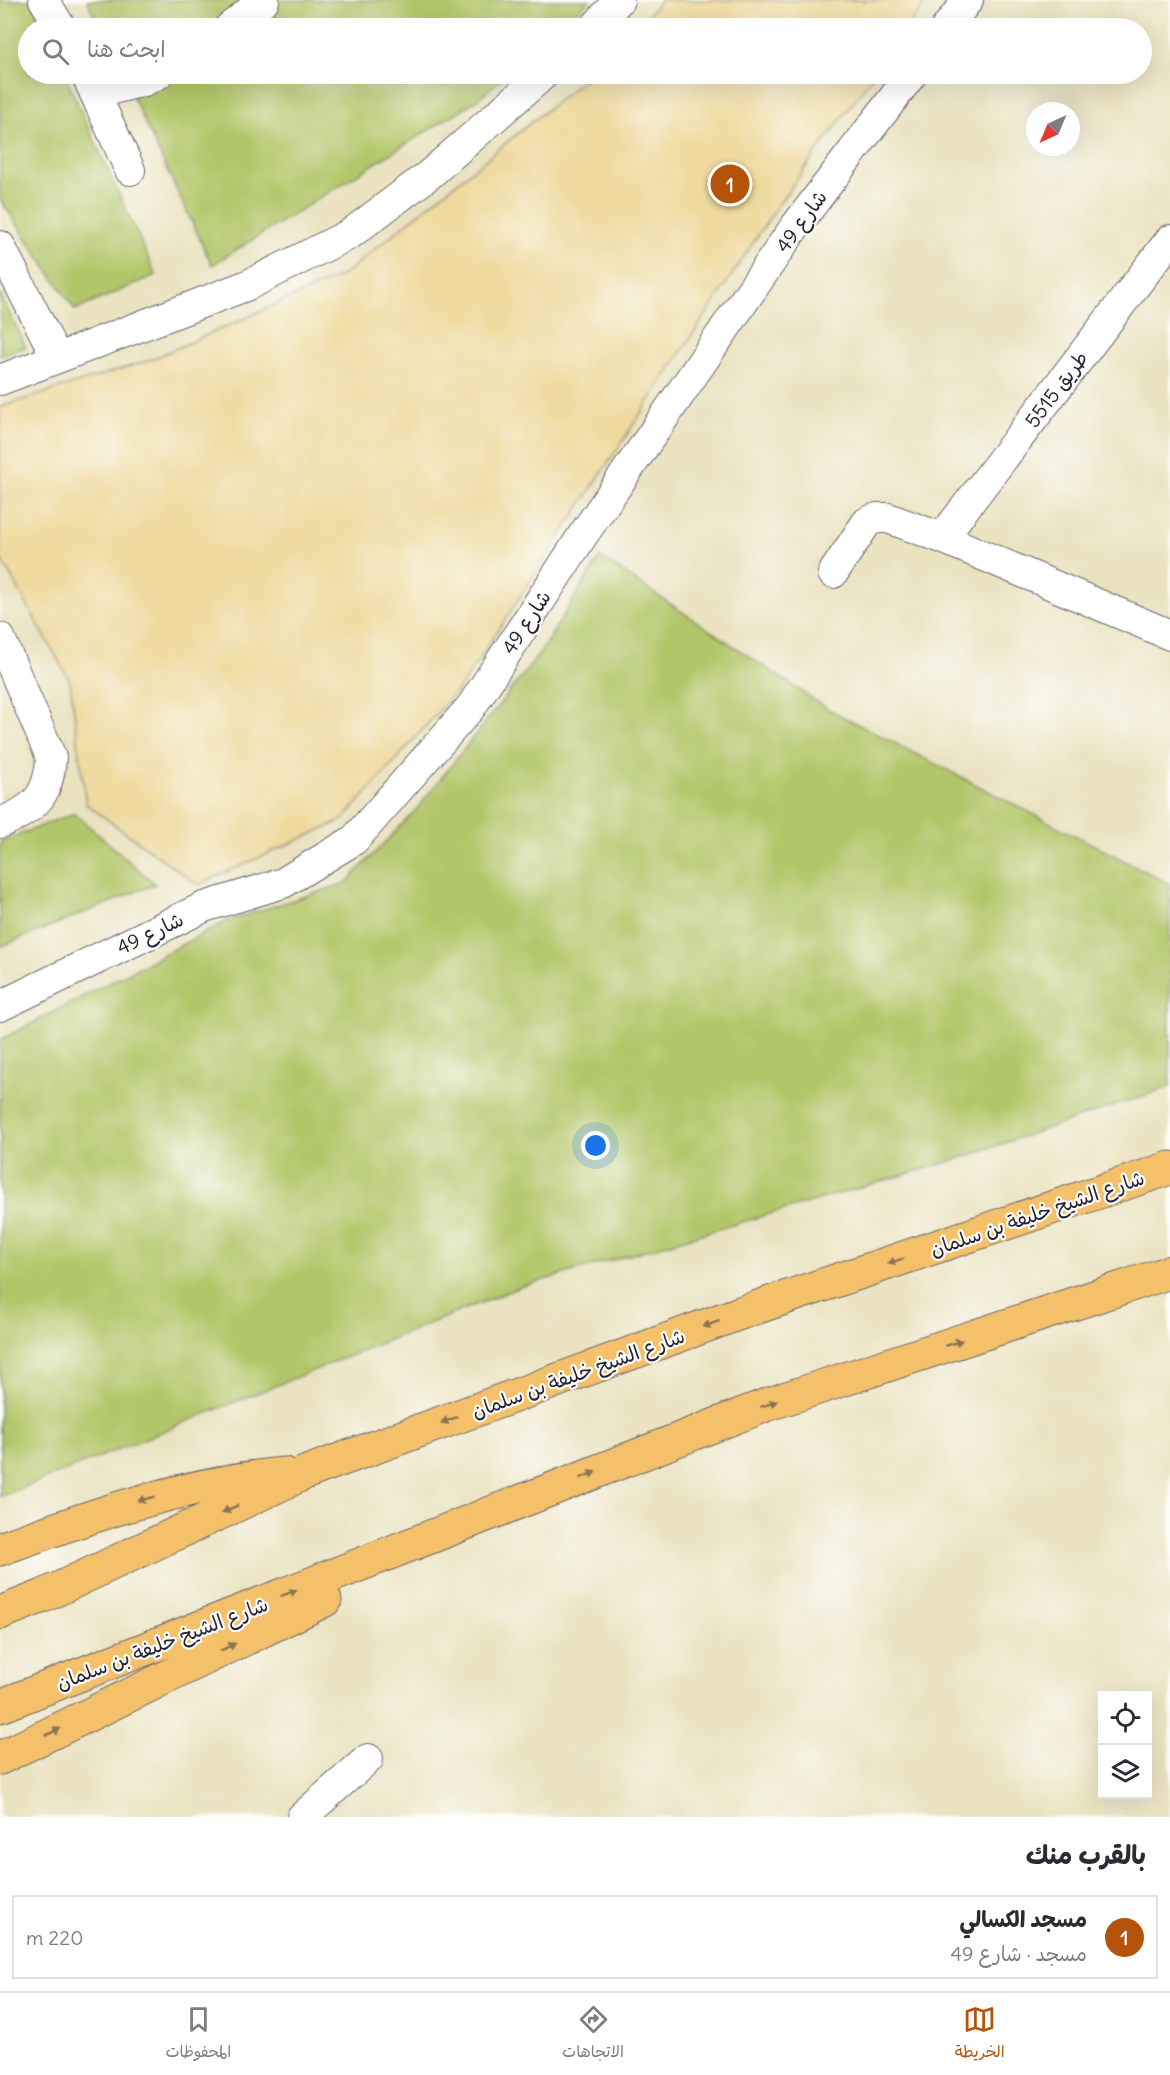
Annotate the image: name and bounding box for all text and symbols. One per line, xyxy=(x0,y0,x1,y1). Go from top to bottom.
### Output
search box xyxy=(18,18,1152,84)
icon: search xyxy=(39,35,72,68)
text: ابحث هنا xyxy=(87,35,166,63)
north arrow xyxy=(1026,102,1080,156)
pin: 1 xyxy=(710,162,750,207)
street label: شارع 49 xyxy=(770,185,834,258)
street label: طريق 5515 xyxy=(1019,346,1093,432)
street label: شارع 49 xyxy=(496,585,558,660)
street label: شارع 49 xyxy=(113,906,188,962)
your location xyxy=(581,1131,610,1160)
street label: شارع الشيخ خليفة بن سلمان xyxy=(927,1165,1148,1263)
one-way arrow xyxy=(887,1256,905,1266)
one-way arrow xyxy=(702,1319,720,1329)
street label: شارع الشيخ خليفة بن سلمان xyxy=(468,1323,689,1425)
one-way arrow xyxy=(946,1338,964,1347)
one-way arrow xyxy=(760,1398,778,1408)
one-way arrow xyxy=(440,1415,458,1425)
one-way arrow xyxy=(579,1470,597,1480)
one-way arrow xyxy=(137,1495,155,1504)
one-way arrow xyxy=(221,1504,238,1513)
one-way arrow xyxy=(280,1588,298,1597)
street label: شارع الشيخ خليفة بن سلمان xyxy=(53,1591,272,1697)
one-way arrow xyxy=(220,1642,237,1652)
map controls xyxy=(1098,1691,1152,1799)
button: locate xyxy=(1098,1691,1152,1745)
one-way arrow xyxy=(44,1728,61,1737)
button: layers xyxy=(1098,1745,1152,1799)
text: بالقرب منك xyxy=(1026,1838,1146,1871)
text: مسجد الكسالي xyxy=(959,1905,1087,1933)
text: 220 m xyxy=(26,1925,83,1950)
text: 1 xyxy=(1121,1925,1128,1950)
text: مسجد · شارع 49 xyxy=(951,1941,1087,1966)
tab: المحفوظات xyxy=(165,2003,231,2066)
tab: الاتجاهات xyxy=(562,2003,624,2066)
tab: الخريطة xyxy=(955,2003,1005,2066)

